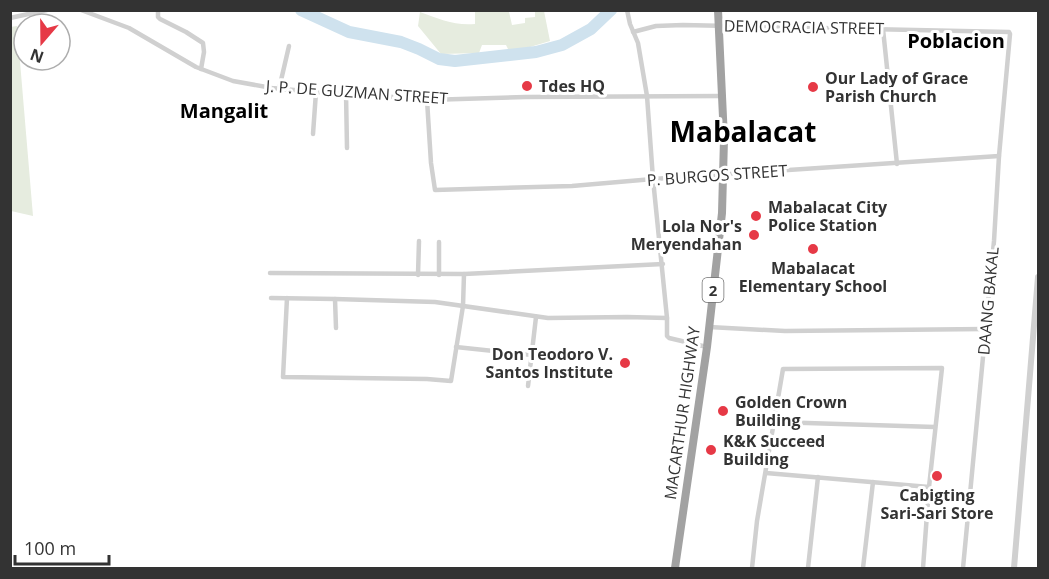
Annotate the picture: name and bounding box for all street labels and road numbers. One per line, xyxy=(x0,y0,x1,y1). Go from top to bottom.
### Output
street label: DEMOCRACIA STREET xyxy=(724,15,885,39)
street label: J. P. DE GUZMAN STREET xyxy=(263,75,449,109)
street label: P. BURGOS STREET xyxy=(646,159,788,191)
street label: DAANG BAKAL xyxy=(972,246,1004,356)
road number: 2 xyxy=(702,278,724,302)
street label: MACARTHUR HIGHWAY xyxy=(659,325,705,501)

